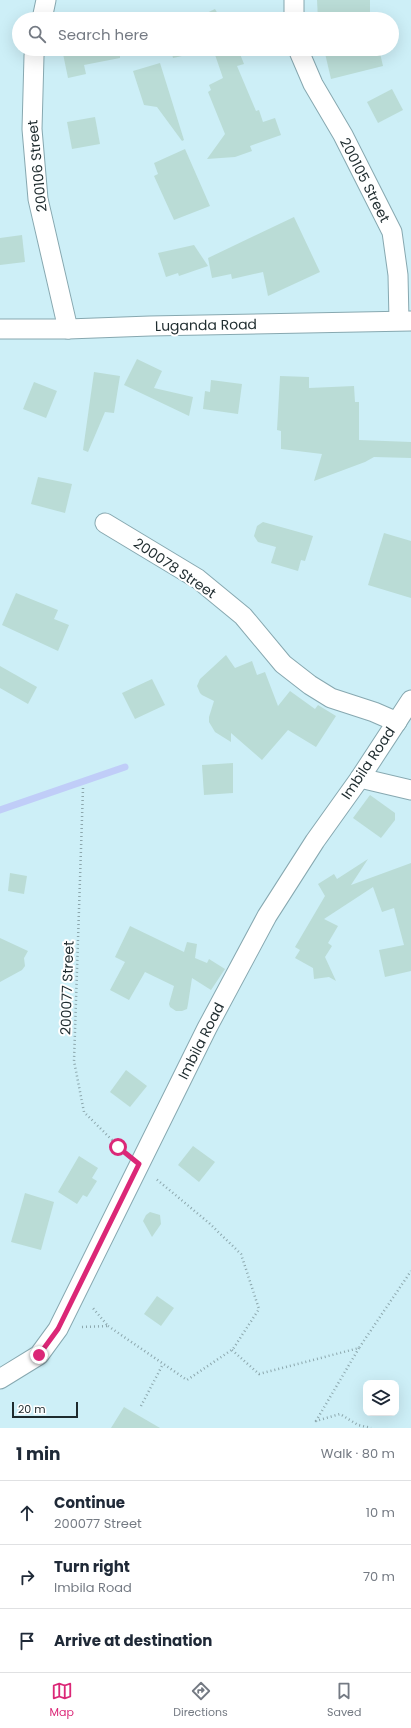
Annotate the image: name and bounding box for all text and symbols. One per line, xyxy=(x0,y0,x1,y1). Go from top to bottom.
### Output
search box xyxy=(12,12,399,56)
icon: search xyxy=(26,23,48,45)
text: Search here xyxy=(58,24,148,45)
street label: 200106 Street xyxy=(22,119,52,213)
street label: 200105 Street xyxy=(335,134,395,226)
street label: Luganda Road xyxy=(155,314,257,336)
street label: 200078 Street xyxy=(130,533,220,603)
street label: Imbila Road xyxy=(336,723,400,803)
street label: 200077 Street xyxy=(55,940,79,1036)
street label: Imbila Road xyxy=(173,999,229,1083)
route start xyxy=(109,1138,127,1156)
route end xyxy=(30,1346,48,1364)
map controls xyxy=(363,1380,399,1416)
button: layers xyxy=(363,1380,399,1416)
scale bar xyxy=(12,1400,78,1419)
text: 20 m xyxy=(18,1401,46,1417)
text: 1 min xyxy=(16,1442,60,1466)
text: Walk · 80 m xyxy=(321,1444,395,1463)
text: Continue xyxy=(54,1492,125,1513)
icon: ahead xyxy=(16,1502,38,1524)
text: 10 m xyxy=(366,1503,395,1522)
text: 200077 Street xyxy=(54,1514,142,1533)
text: Turn right xyxy=(54,1556,130,1577)
icon: right xyxy=(16,1566,38,1588)
text: 70 m xyxy=(363,1567,395,1586)
text: Imbila Road xyxy=(54,1578,132,1597)
icon: arrive xyxy=(16,1630,38,1652)
text: Arrive at destination xyxy=(54,1630,212,1651)
tab: Map xyxy=(50,1680,74,1721)
tab: Directions xyxy=(173,1680,228,1721)
tab: Saved xyxy=(327,1680,361,1721)

